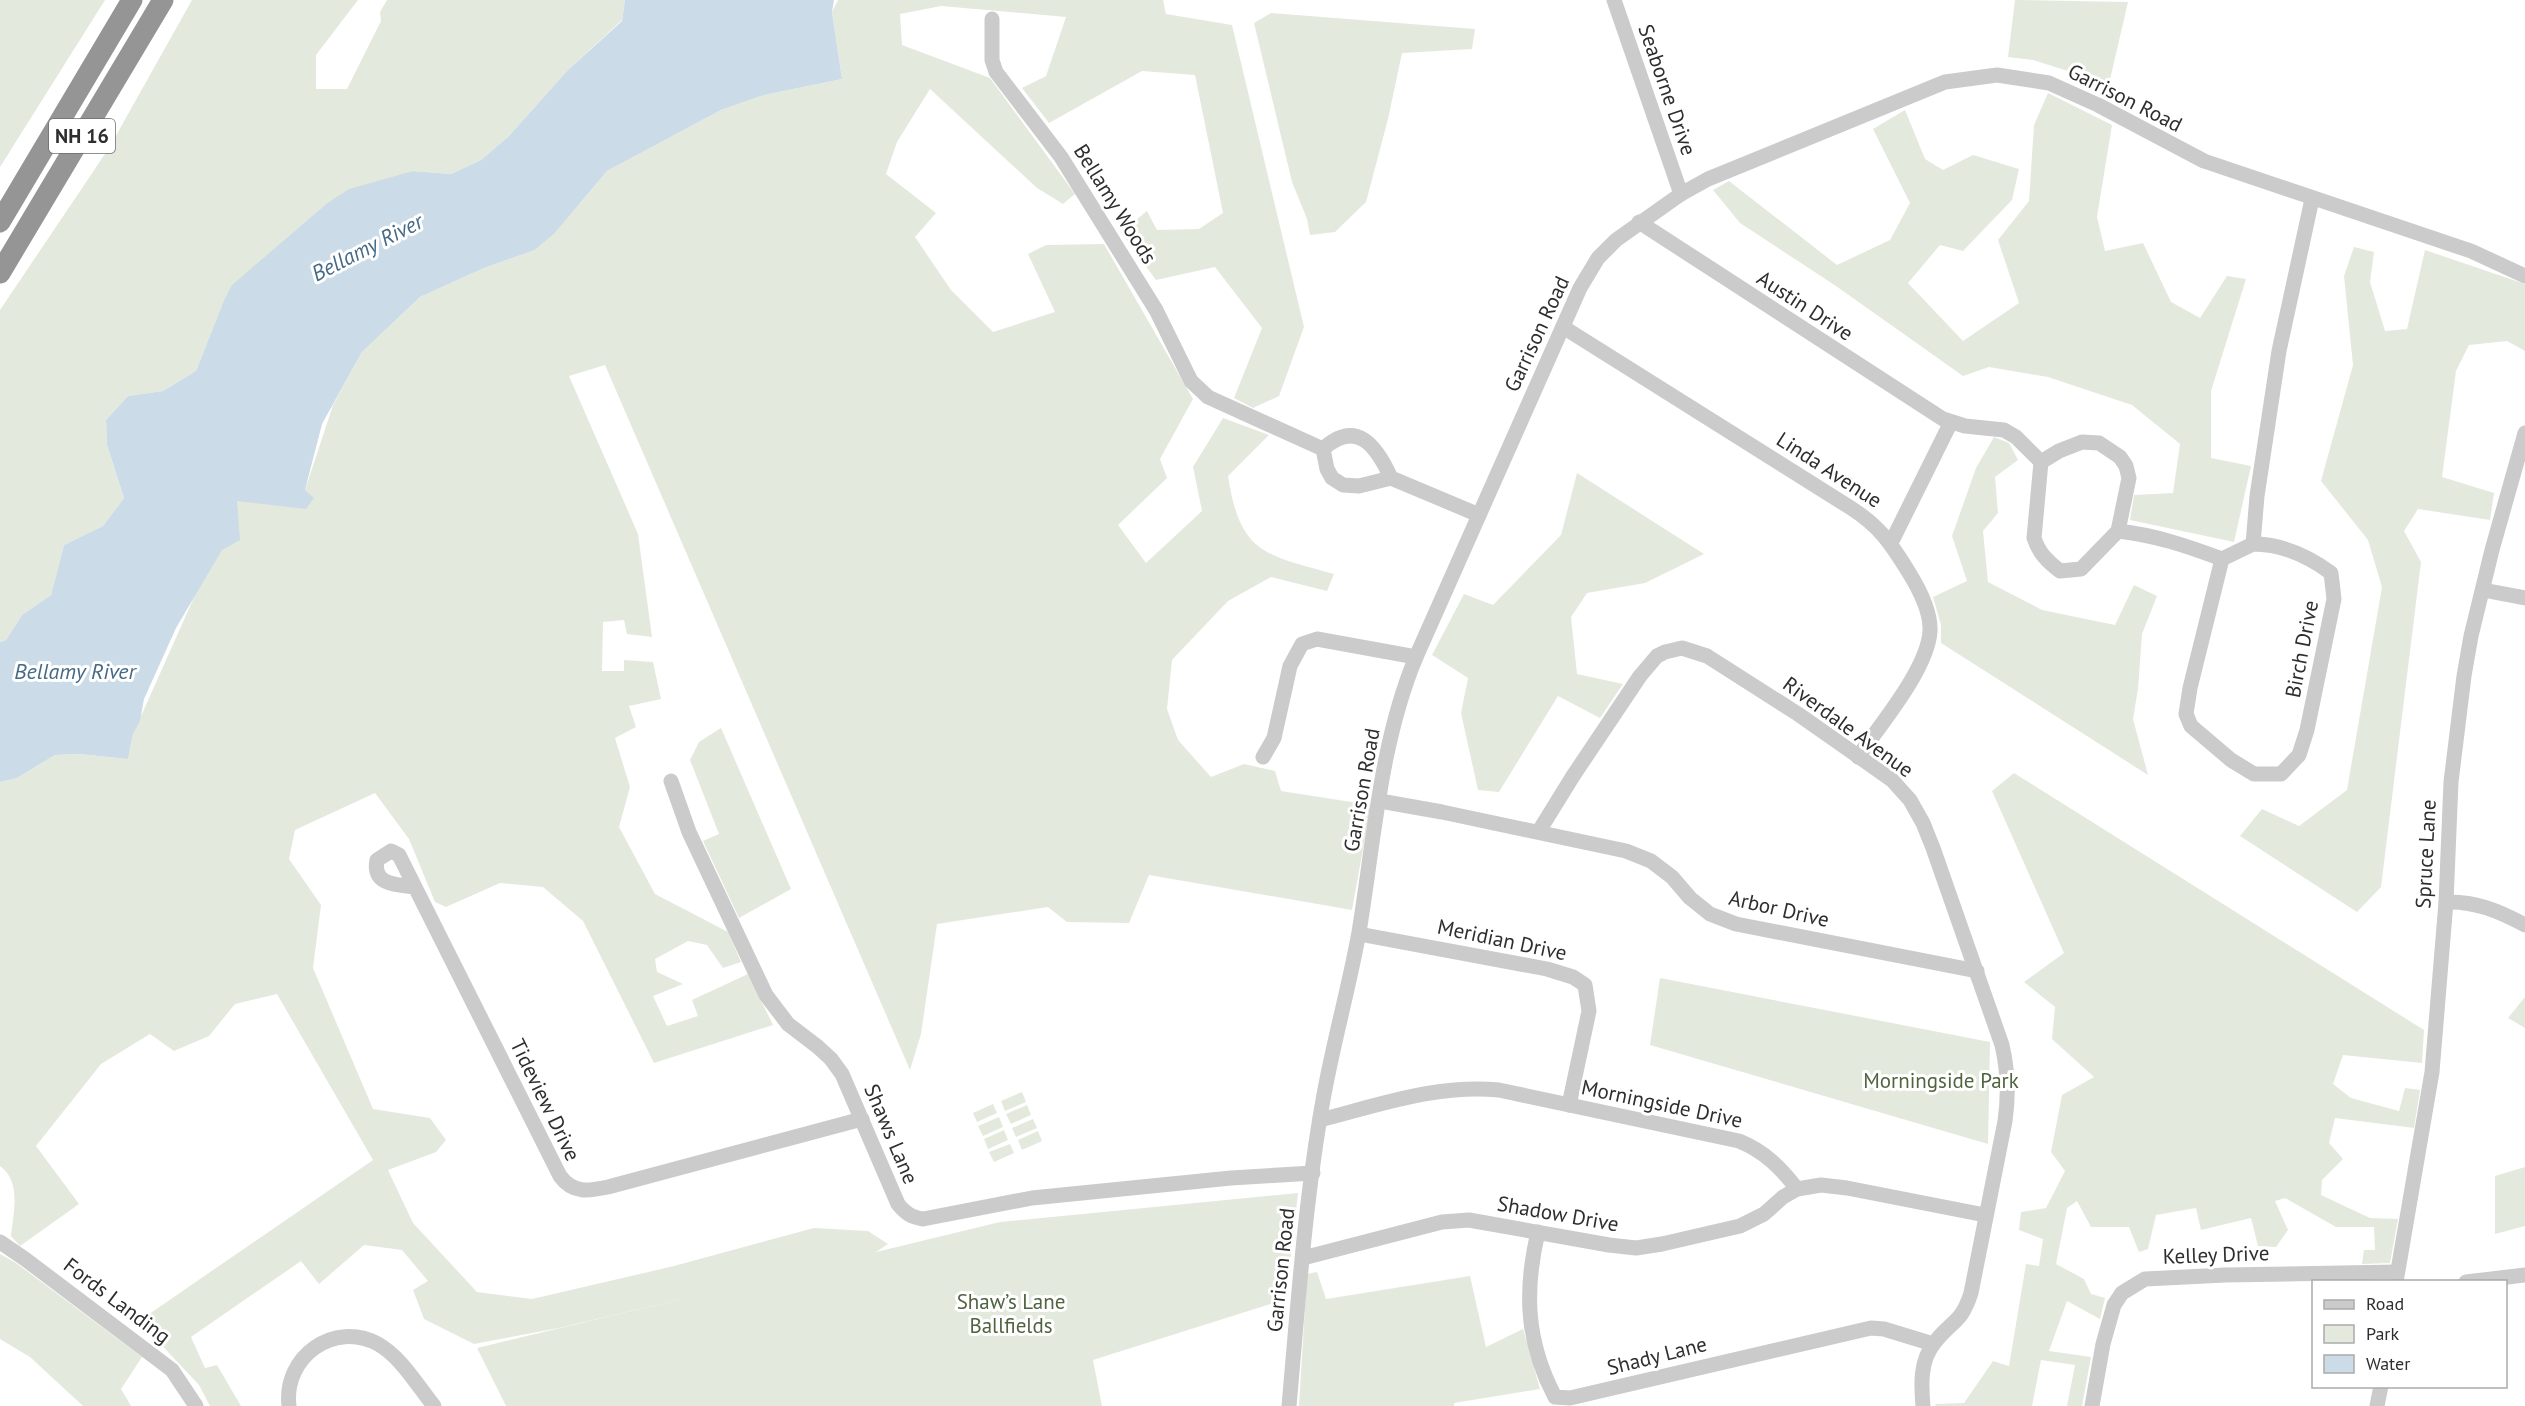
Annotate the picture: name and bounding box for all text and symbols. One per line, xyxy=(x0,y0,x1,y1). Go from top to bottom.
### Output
street label: Seaborne Drive xyxy=(1632,21,1703,159)
street label: Garrison Road xyxy=(2063,57,2187,138)
road number: NH 16 xyxy=(49,119,115,153)
street label: Bellamy Woods xyxy=(1068,139,1163,269)
water label: Bellamy River xyxy=(307,206,429,287)
street label: Austin Drive xyxy=(1752,264,1858,347)
street label: Garrison Road xyxy=(1498,272,1575,396)
street label: Linda Avenue xyxy=(1772,426,1887,514)
street label: Birch Drive xyxy=(2279,598,2324,700)
water label: Bellamy River xyxy=(14,657,137,685)
street label: Riverdale Avenue xyxy=(1778,670,1919,783)
street label: Garrison Road xyxy=(1337,726,1386,854)
street label: Spruce Lane xyxy=(2409,799,2442,909)
street label: Arbor Drive xyxy=(1726,884,1832,933)
street label: Meridian Drive xyxy=(1435,913,1569,966)
street label: Tideview Drive xyxy=(504,1034,587,1165)
park label: Morningside Park xyxy=(1863,1067,2019,1094)
street label: Morningside Drive xyxy=(1579,1073,1745,1134)
street label: Shaws Lane xyxy=(858,1080,925,1188)
street label: Shadow Drive xyxy=(1495,1190,1621,1237)
street label: Garrison Road xyxy=(1261,1206,1300,1333)
street label: Kelley Drive xyxy=(2162,1239,2270,1270)
street label: Fords Landing xyxy=(58,1252,176,1350)
legend xyxy=(2312,1280,2507,1388)
park label: Shaw’s Lane Ballfields xyxy=(957,1288,1065,1339)
text: Road xyxy=(2366,1292,2404,1315)
text: Park xyxy=(2366,1322,2399,1345)
street label: Shady Lane xyxy=(1604,1330,1710,1381)
text: Water xyxy=(2366,1352,2410,1375)

